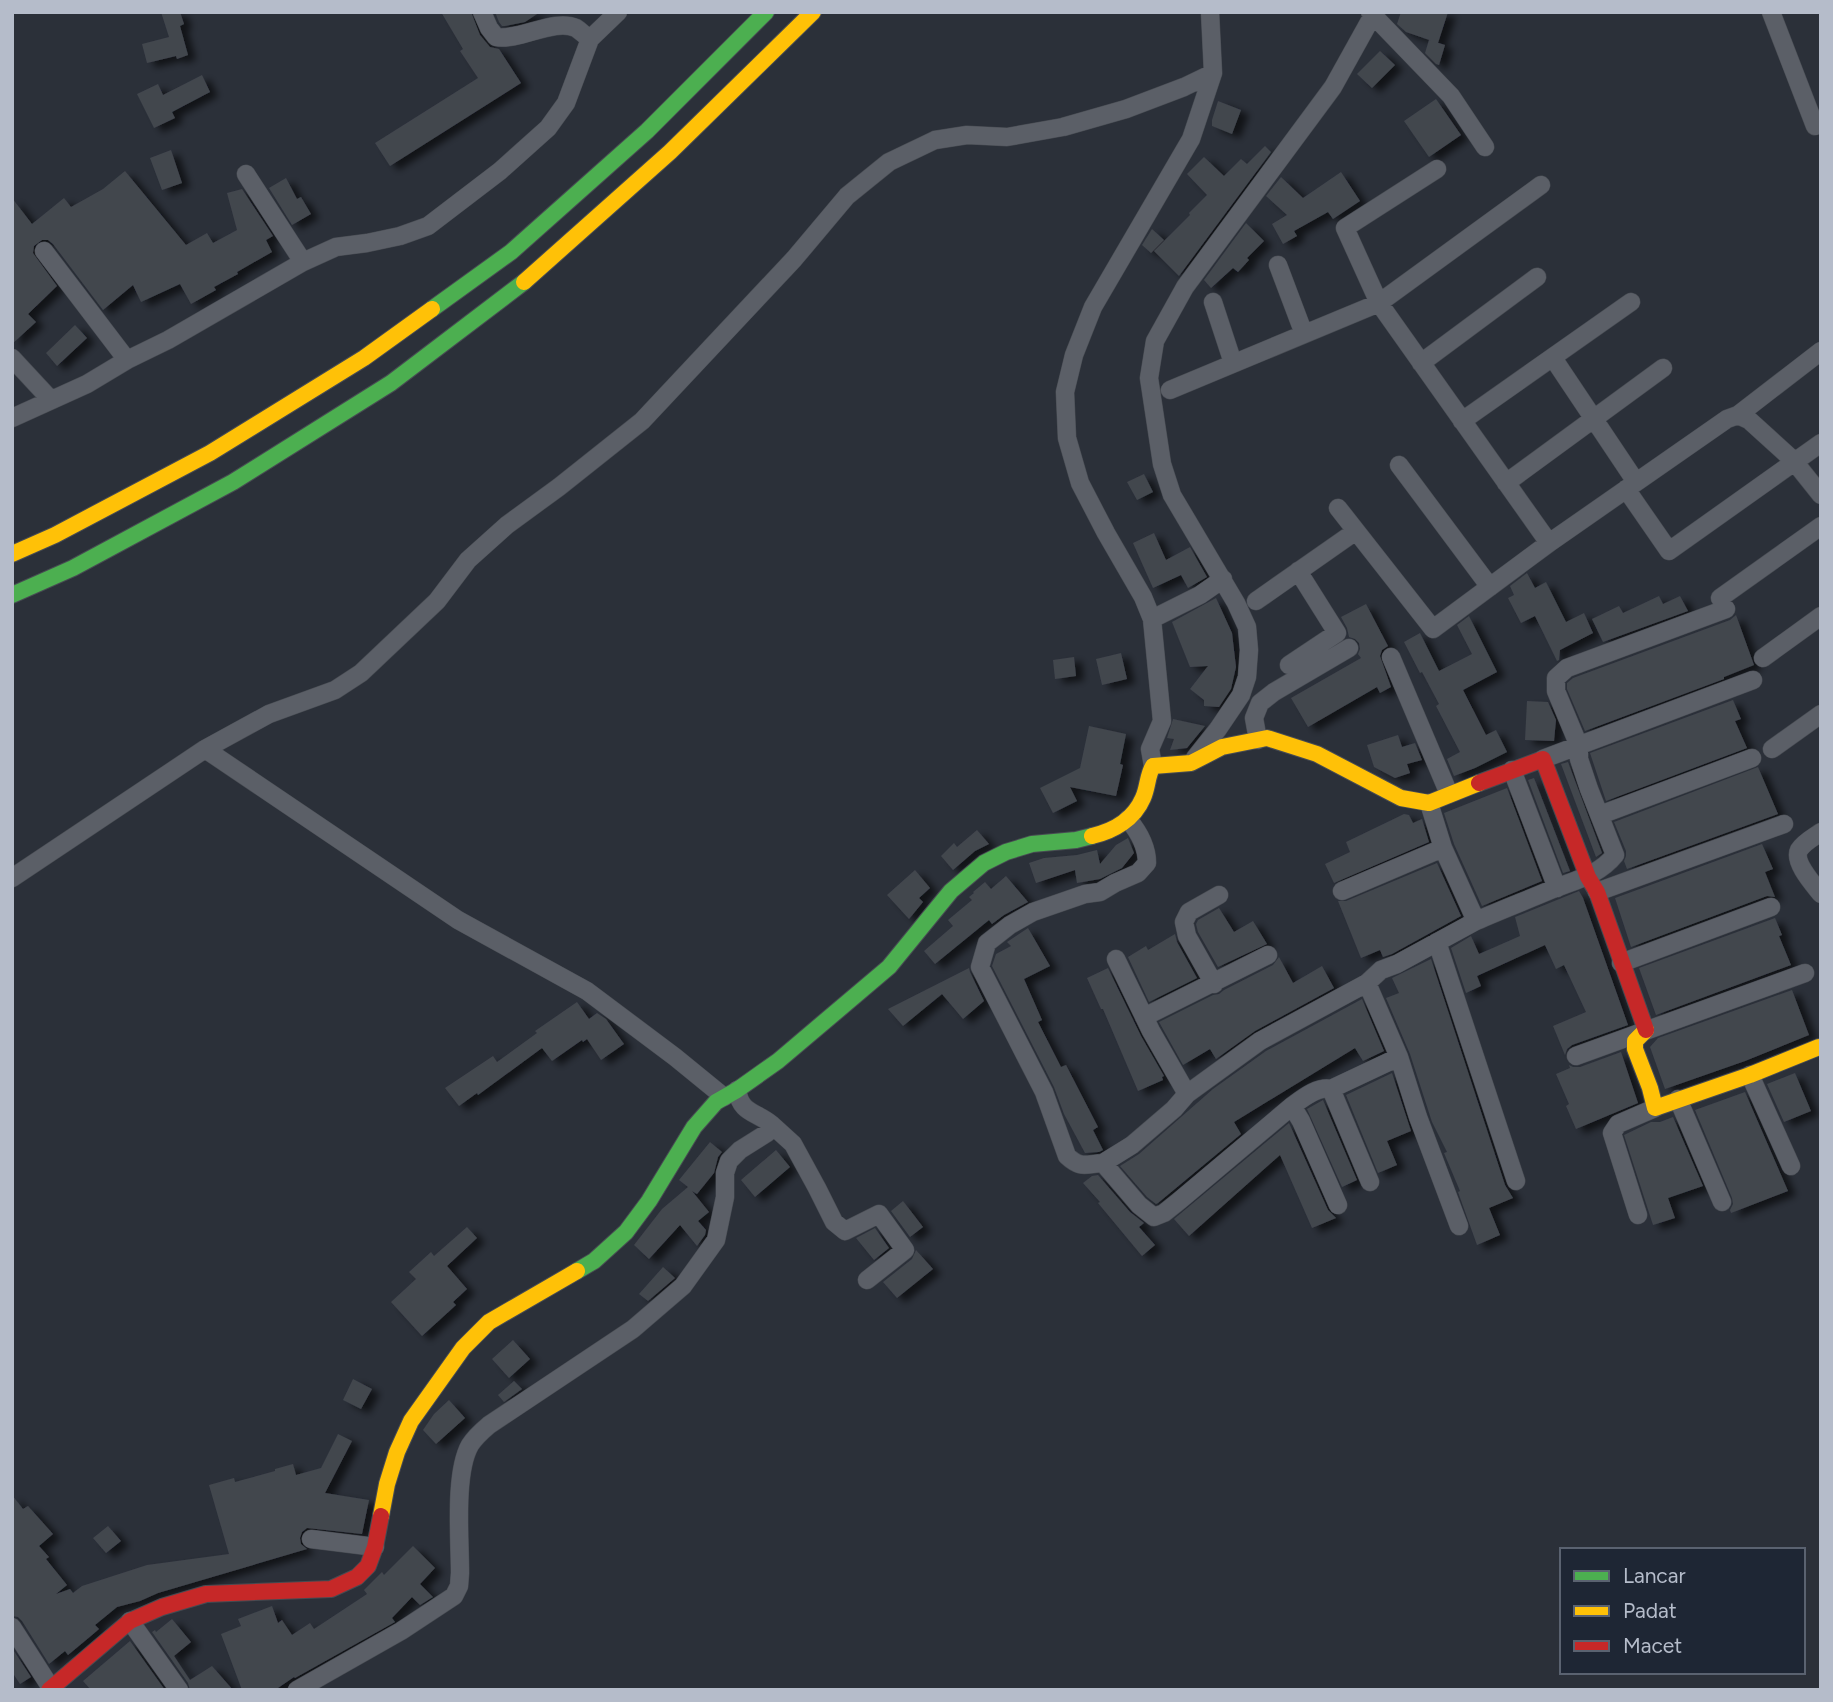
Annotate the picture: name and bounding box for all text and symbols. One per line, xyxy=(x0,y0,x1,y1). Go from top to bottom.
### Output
legend xyxy=(1560,1548,1805,1674)
text: Lancar xyxy=(1623,1563,1686,1588)
text: Padat xyxy=(1623,1598,1677,1623)
text: Macet xyxy=(1623,1633,1682,1658)

